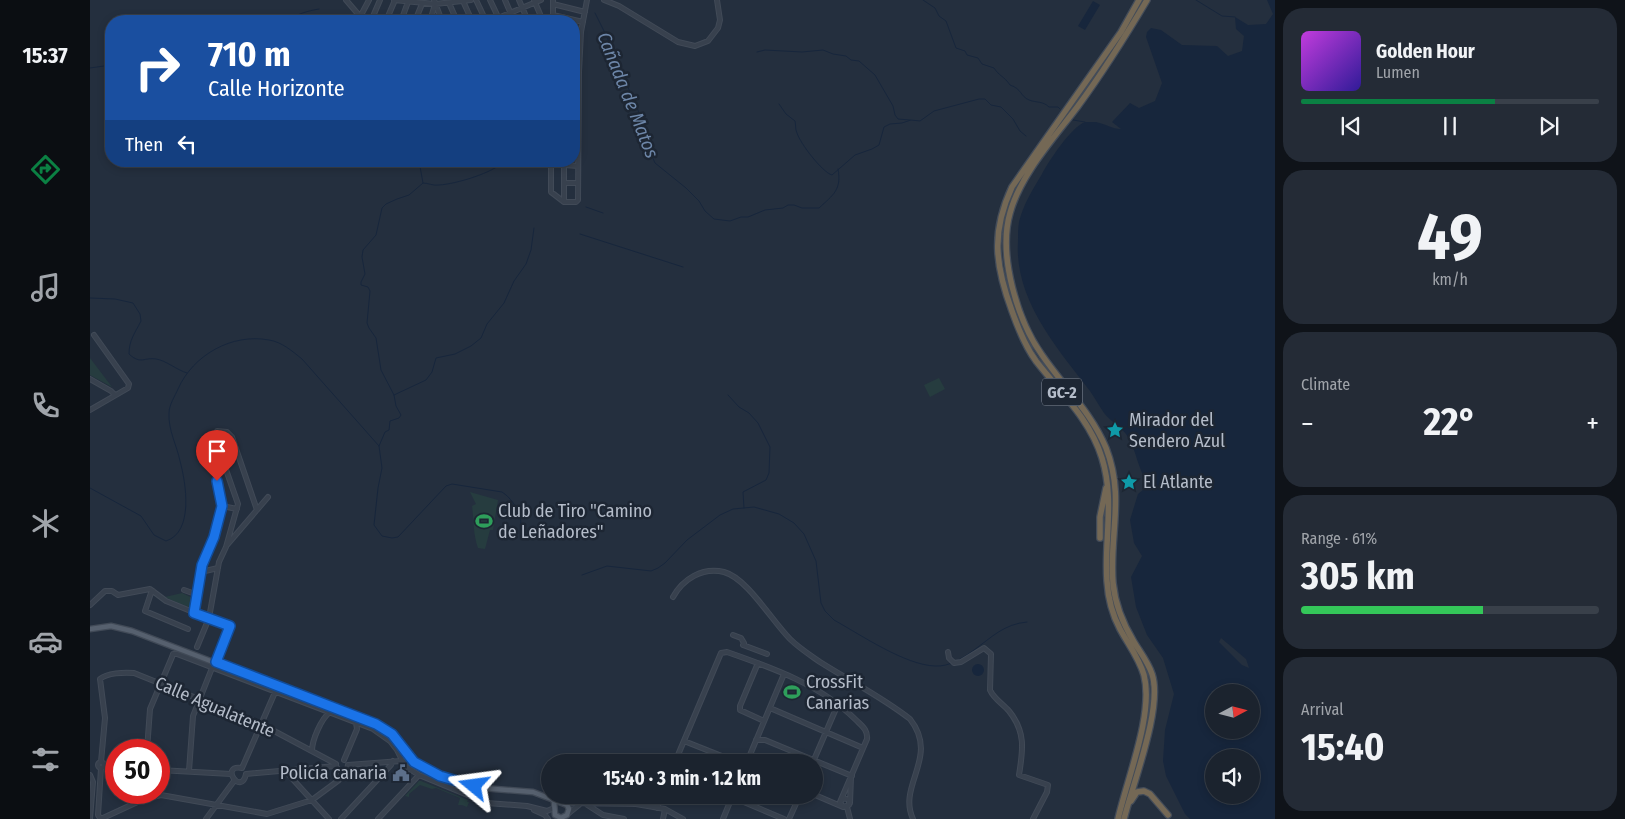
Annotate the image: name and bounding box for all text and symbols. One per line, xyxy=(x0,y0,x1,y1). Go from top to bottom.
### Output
water label: Cañada de Matos xyxy=(592,29,664,161)
text: 710 m xyxy=(208,33,291,75)
icon: right xyxy=(125,35,190,100)
text: Golden Hour xyxy=(1376,40,1475,63)
text: 15:37 xyxy=(22,42,68,69)
text: Lumen xyxy=(1376,63,1420,82)
text: Calle Horizonte xyxy=(208,75,345,102)
icon: previous xyxy=(1337,112,1365,140)
icon: pause xyxy=(1436,112,1464,140)
icon: next xyxy=(1535,112,1563,140)
icon: left xyxy=(173,130,201,158)
text: Then xyxy=(125,133,163,156)
icon: directions xyxy=(28,152,63,187)
text: 49 xyxy=(1417,198,1483,276)
icon: music xyxy=(28,270,63,305)
text: km/h xyxy=(1432,270,1468,289)
text: Climate xyxy=(1301,375,1350,394)
road number: GC-2 xyxy=(1042,378,1082,406)
icon: phone xyxy=(28,388,63,423)
text: 22° xyxy=(1423,399,1476,445)
text: − xyxy=(1301,407,1314,440)
text: + xyxy=(1586,407,1599,440)
place label: Mirador del Sendero Azul xyxy=(1129,409,1225,452)
place icon: Mirador del Sendero Azul xyxy=(1105,420,1125,440)
pin xyxy=(196,430,238,481)
icon: arrive xyxy=(203,437,231,465)
place label: El Atlante xyxy=(1143,471,1213,493)
place icon: El Atlante xyxy=(1119,472,1139,492)
place label: Club de Tiro "Camino de Leñadores" xyxy=(498,500,652,543)
icon: climate xyxy=(28,506,63,541)
sports icon: Club de Tiro "Camino de Leñadores" xyxy=(474,511,494,531)
text: Range · 61% xyxy=(1301,529,1377,548)
text: 305 km xyxy=(1301,553,1415,599)
icon: car xyxy=(28,624,63,659)
place label: CrossFit Canarias xyxy=(806,671,870,714)
street label: Calle Agualatente xyxy=(152,672,278,742)
sports icon: CrossFit Canarias xyxy=(782,682,802,702)
north arrow xyxy=(1205,684,1260,739)
map controls xyxy=(1205,684,1260,804)
text: Arrival xyxy=(1301,700,1343,719)
text: 15:40 xyxy=(1301,724,1385,770)
speed limit sign: 50 xyxy=(105,739,170,804)
icon: filters xyxy=(28,742,63,777)
button: sound xyxy=(1205,749,1260,804)
position arrow xyxy=(447,759,499,811)
place label: Policía canaria xyxy=(280,762,387,784)
public building icon: Policía canaria xyxy=(391,763,411,783)
text: 15:40 · 3 min · 1.2 km xyxy=(603,767,761,790)

